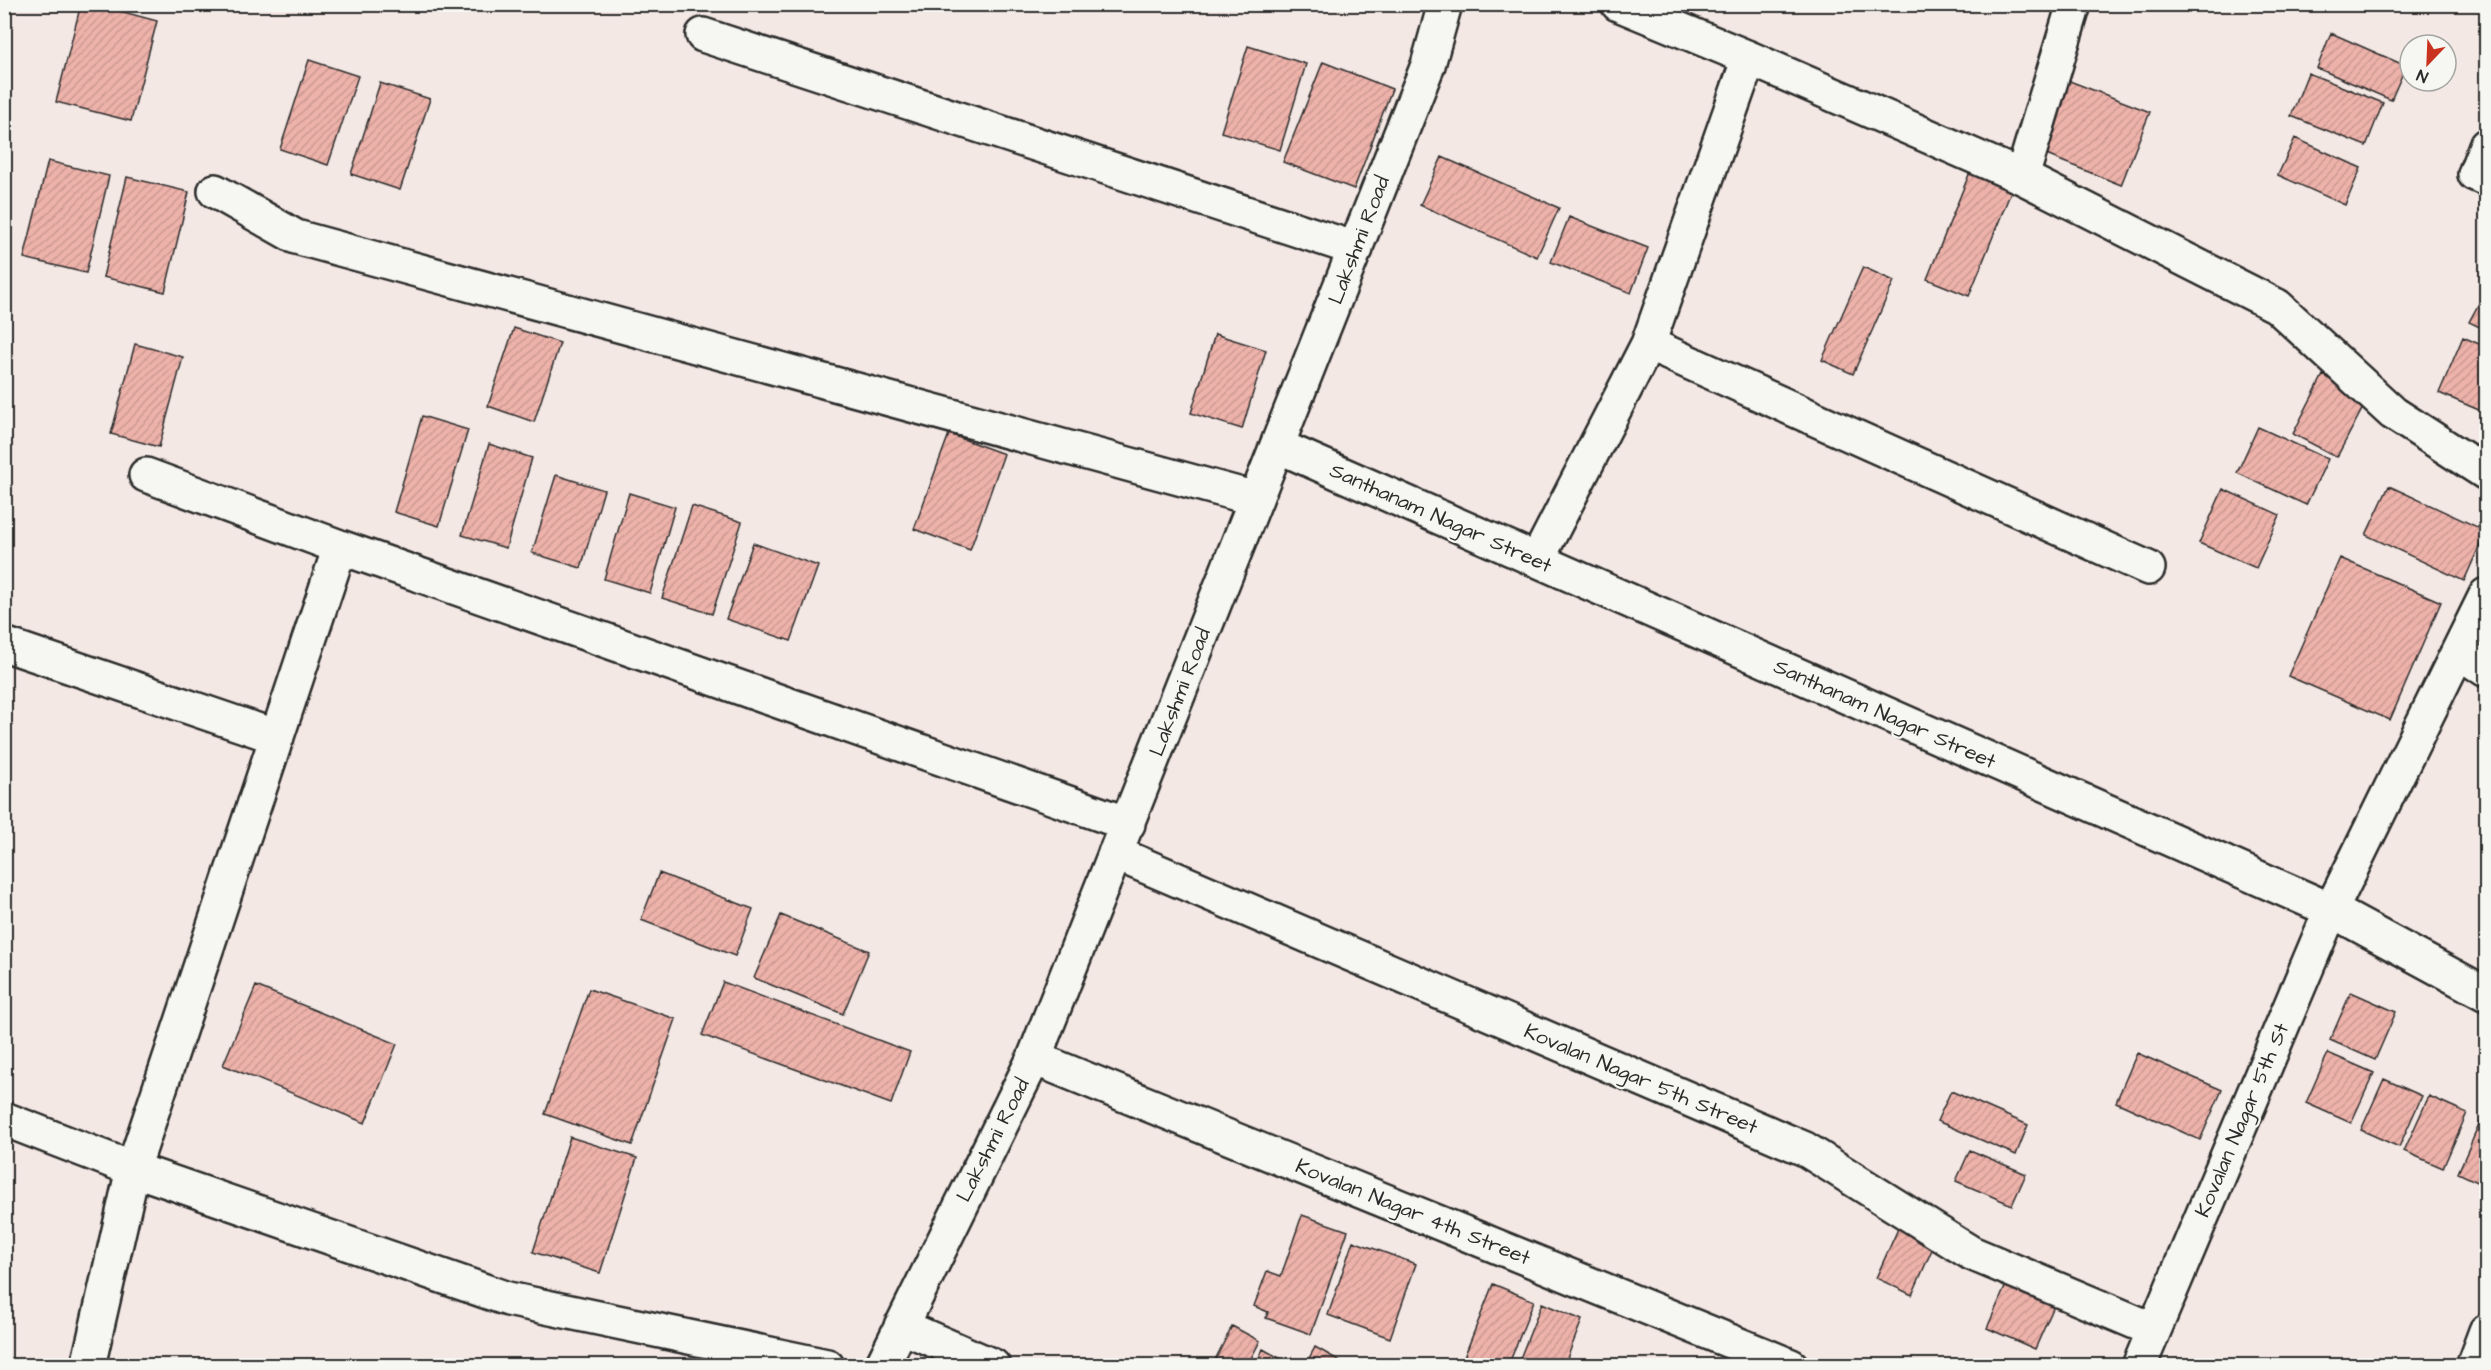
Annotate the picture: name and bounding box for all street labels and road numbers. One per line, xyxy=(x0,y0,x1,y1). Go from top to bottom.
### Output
street label: Lakshmi Road xyxy=(1321,171,1397,308)
street label: Santhanam Nagar Street xyxy=(1325,456,1557,582)
street label: Lakshmi Road xyxy=(1142,623,1218,760)
street label: Santhanam Nagar Street xyxy=(1769,652,2001,778)
street label: Kovalan Nagar 5th Street xyxy=(1519,1017,1763,1143)
street label: Kovalan Nagar 5th St xyxy=(2188,1018,2298,1222)
street label: Lakshmi Road xyxy=(949,1073,1037,1207)
street label: Kovalan Nagar 4th Street xyxy=(1291,1152,1535,1274)

